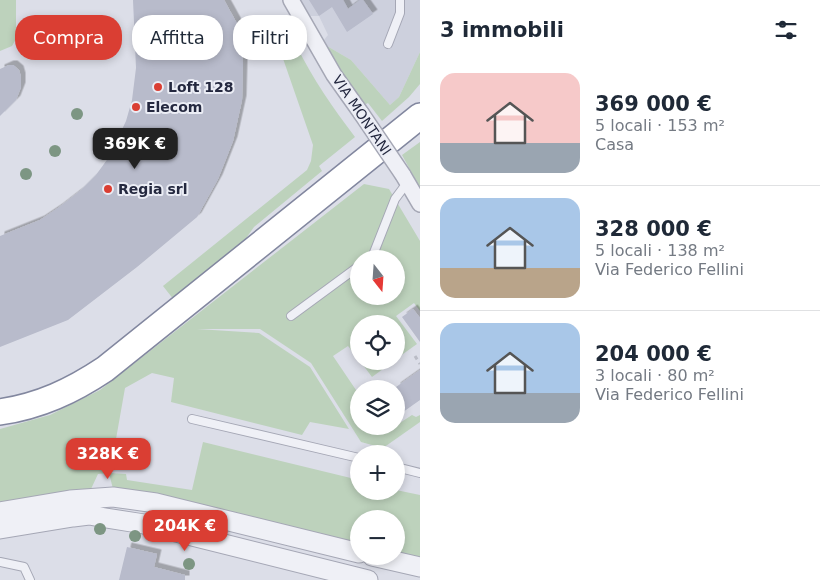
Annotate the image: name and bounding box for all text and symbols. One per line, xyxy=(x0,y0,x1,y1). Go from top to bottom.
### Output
chip: Compra xyxy=(15,15,122,60)
chip: Affitta xyxy=(132,15,223,60)
chip: Filtri xyxy=(233,15,307,60)
icon: filters xyxy=(772,16,800,44)
text: 3 immobili xyxy=(440,18,564,42)
street label: VIA MONTANI xyxy=(329,72,395,158)
place label: Loft 128 xyxy=(168,79,233,95)
marker: Loft 128 xyxy=(152,81,164,93)
text: 369 000 € xyxy=(595,92,712,116)
icon: home xyxy=(480,93,540,153)
place label: Elecom xyxy=(146,99,202,115)
marker: Elecom xyxy=(130,101,142,113)
text: 5 locali · 153 m² xyxy=(595,116,725,135)
pin: 369K € xyxy=(94,128,176,170)
text: 369K € xyxy=(104,134,166,153)
text: Casa xyxy=(595,135,634,154)
place label: Regia srl xyxy=(118,181,187,197)
marker: Regia srl xyxy=(102,183,114,195)
text: 328 000 € xyxy=(595,217,712,241)
icon: home xyxy=(480,218,540,278)
text: 5 locali · 138 m² xyxy=(595,241,725,260)
north arrow xyxy=(350,250,405,305)
map controls xyxy=(350,250,405,565)
text: Via Federico Fellini xyxy=(595,260,744,279)
button: locate xyxy=(350,315,405,370)
text: 204 000 € xyxy=(595,342,712,366)
icon: home xyxy=(480,343,540,403)
text: 3 locali · 80 m² xyxy=(595,366,715,385)
button: layers xyxy=(350,380,405,435)
text: Via Federico Fellini xyxy=(595,385,744,404)
pin: 328K € xyxy=(67,438,149,480)
text: 328K € xyxy=(77,444,139,463)
button: + xyxy=(350,445,405,500)
pin: 204K € xyxy=(144,510,226,552)
button: − xyxy=(350,510,405,565)
text: 204K € xyxy=(154,516,216,535)

